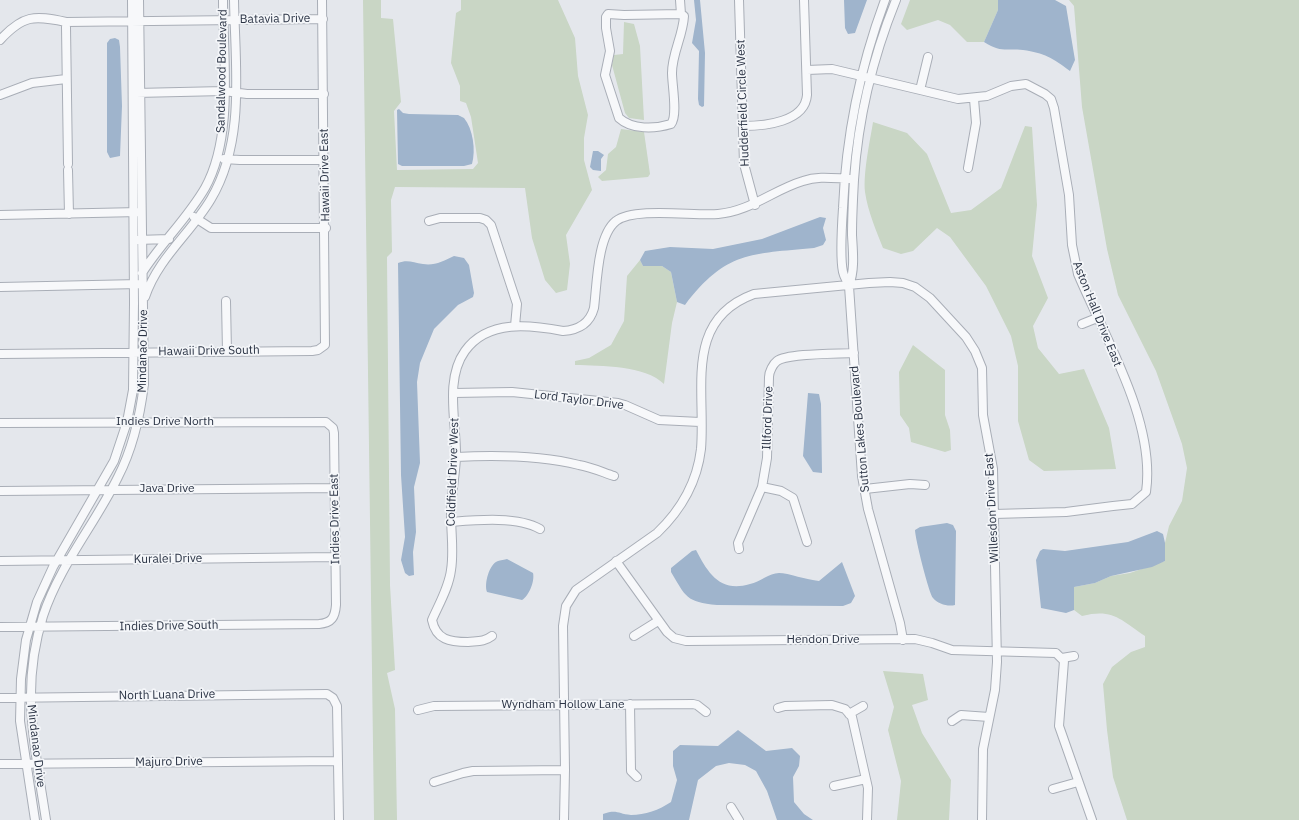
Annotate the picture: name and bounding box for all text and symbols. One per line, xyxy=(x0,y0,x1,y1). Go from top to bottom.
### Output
street label: Sandalwood Boulevard xyxy=(214,9,230,133)
street label: Batavia Drive xyxy=(239,11,311,27)
street label: Hudderfield Circle West xyxy=(734,39,752,167)
street label: Hawaii Drive East xyxy=(317,128,333,222)
street label: Aston Hall Drive East xyxy=(1069,259,1125,369)
street label: Mindanao Drive xyxy=(135,309,151,393)
street label: Hawaii Drive South xyxy=(158,343,260,359)
street label: Sutton Lakes Boulevard xyxy=(847,365,873,493)
street label: Illford Drive xyxy=(760,386,776,450)
street label: Lord Taylor Drive xyxy=(533,387,625,413)
street label: Indies Drive North xyxy=(116,415,214,429)
street label: Coldfield Drive West xyxy=(444,417,462,527)
street label: Willesdon Drive East xyxy=(982,453,1002,563)
street label: Indies Drive East xyxy=(327,473,343,565)
street label: Java Drive xyxy=(139,482,195,496)
street label: Kuralei Drive xyxy=(134,551,202,567)
street label: Indies Drive South xyxy=(119,618,219,634)
street label: Hendon Drive xyxy=(786,633,860,647)
street label: North Luana Drive xyxy=(119,687,215,703)
street label: Wyndham Hollow Lane xyxy=(501,698,625,712)
street label: Mindanao Drive xyxy=(24,704,48,788)
street label: Majuro Drive xyxy=(135,754,203,770)

